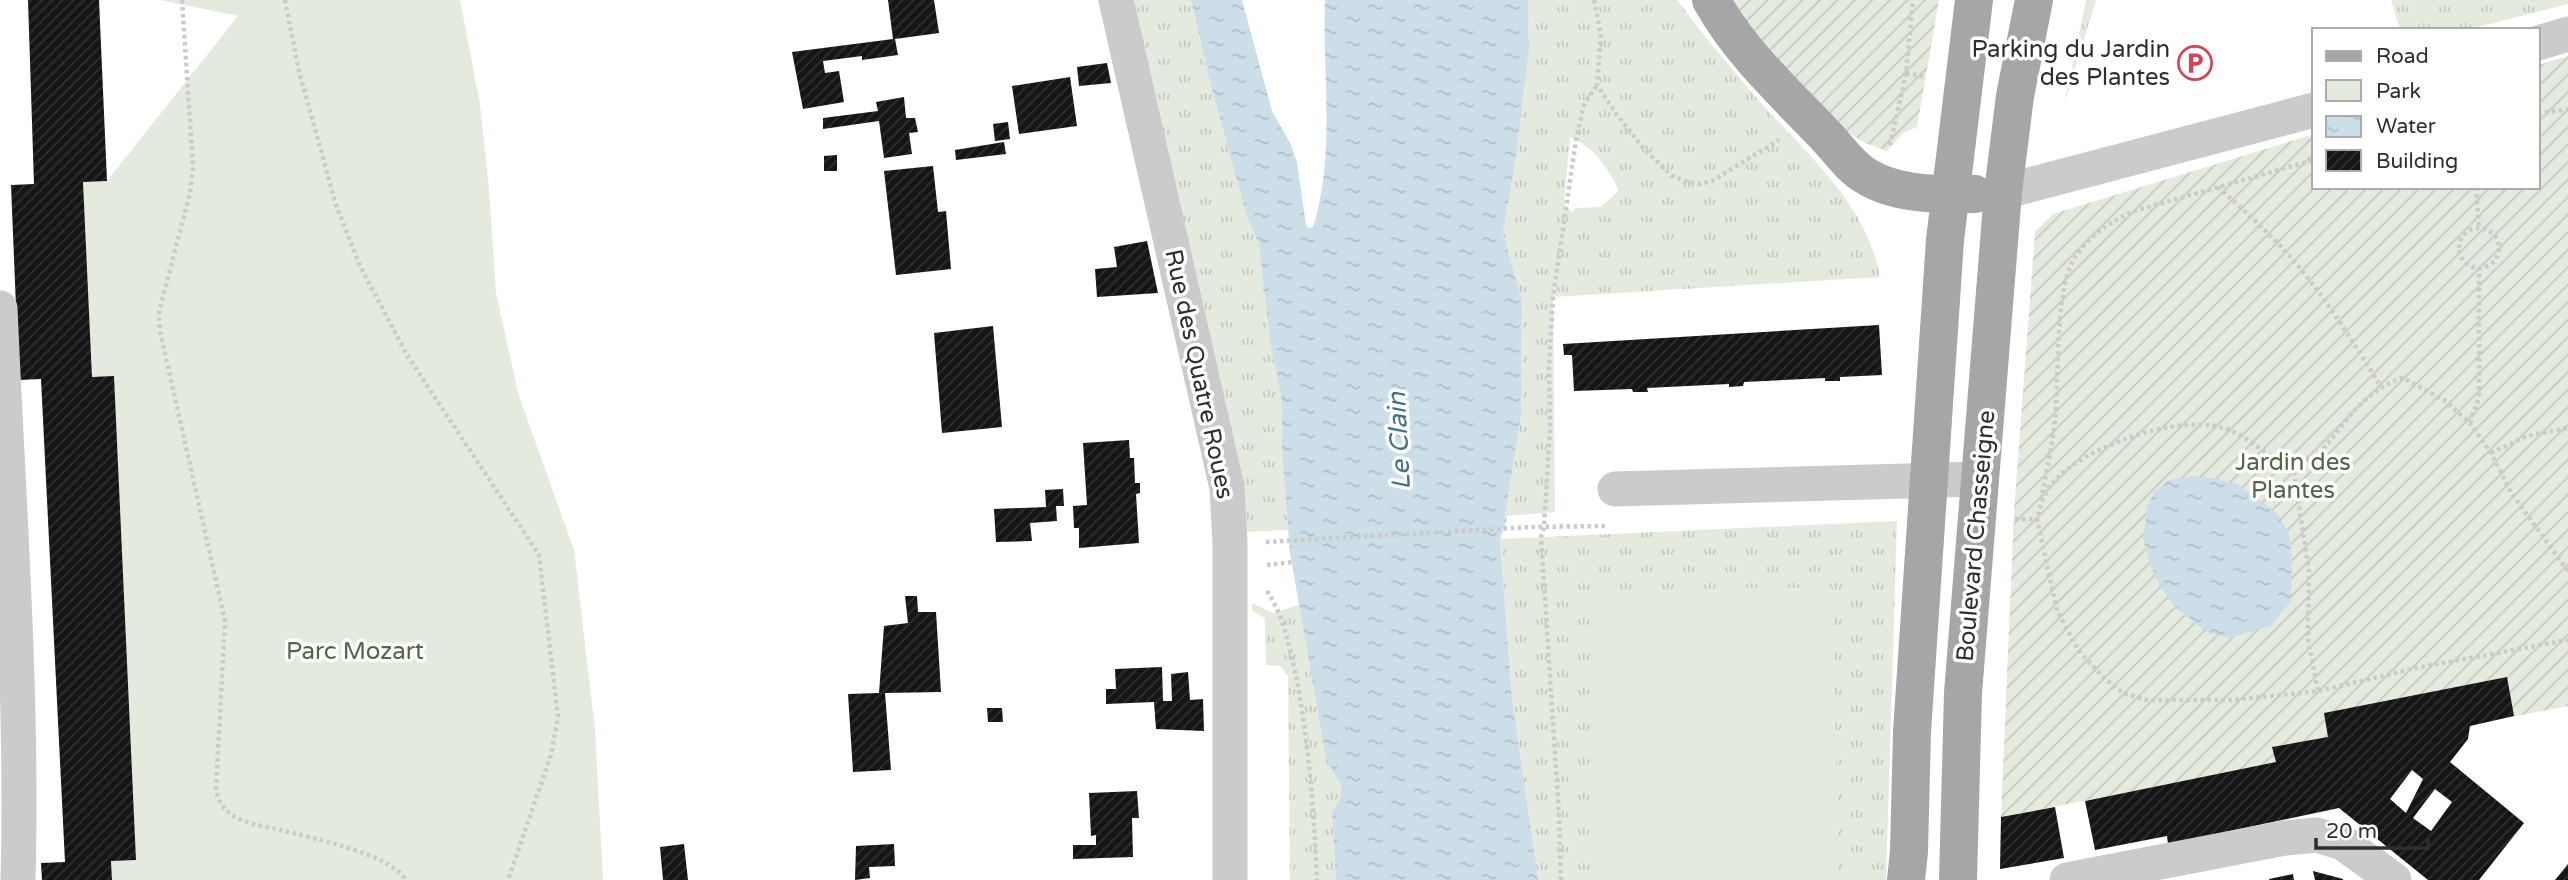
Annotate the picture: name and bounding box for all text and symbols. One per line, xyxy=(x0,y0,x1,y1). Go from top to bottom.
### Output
legend xyxy=(2312,28,2540,189)
place label: Parking du Jardin des Plantes xyxy=(1972,35,2170,92)
parking icon: Parking du Jardin des Plantes xyxy=(2176,44,2214,82)
text: Road xyxy=(2376,44,2429,69)
text: Park xyxy=(2376,79,2421,104)
text: Water xyxy=(2376,114,2436,139)
text: Building xyxy=(2376,149,2458,174)
street label: Rue des Quatre Roues xyxy=(1158,247,1240,501)
water label: Le Clain xyxy=(1381,390,1417,491)
street label: Boulevard Chasseigne xyxy=(1951,409,2001,663)
park label: Jardin des Plantes xyxy=(2235,448,2351,505)
park label: Parc Mozart xyxy=(286,637,424,666)
scale bar xyxy=(2316,806,2428,850)
text: 20 m xyxy=(2326,819,2377,844)

